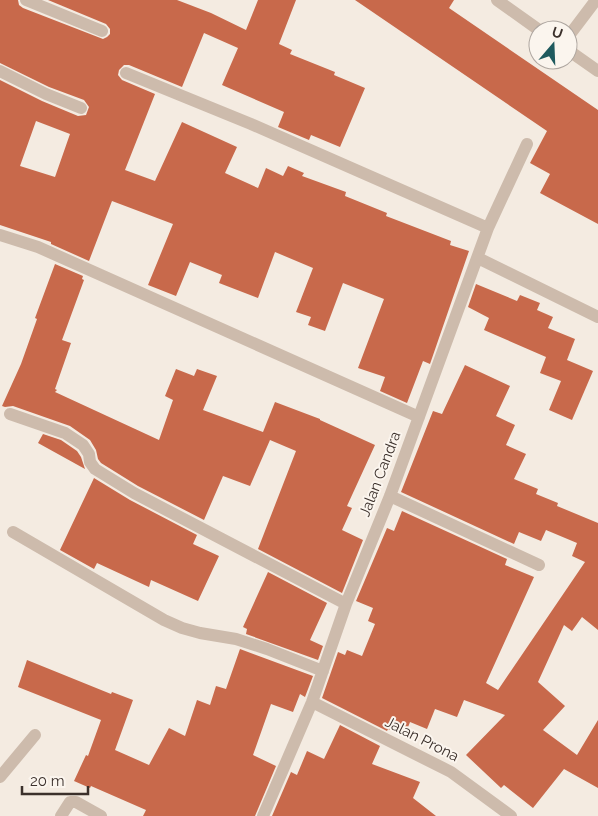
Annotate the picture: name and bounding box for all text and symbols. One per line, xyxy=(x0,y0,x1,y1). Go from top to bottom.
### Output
north arrow xyxy=(528,20,578,70)
text: U xyxy=(550,23,565,42)
street label: Jalan Candra xyxy=(355,429,405,519)
street label: Jalan Prona xyxy=(382,713,462,765)
scale bar xyxy=(22,764,89,796)
text: 20 m xyxy=(30,772,65,790)

